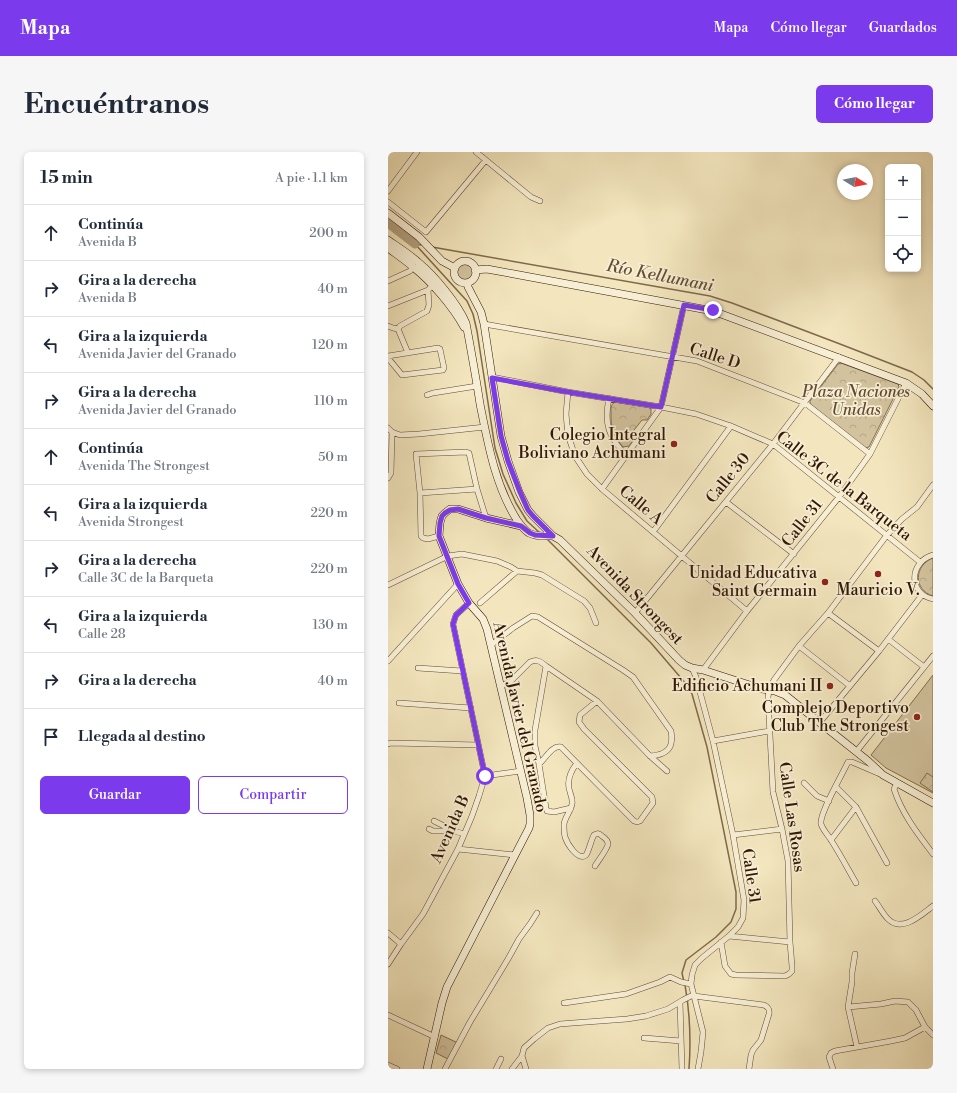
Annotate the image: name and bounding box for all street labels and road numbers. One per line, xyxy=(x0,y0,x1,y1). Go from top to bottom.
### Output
street label: Calle D xyxy=(687,338,743,374)
street label: Calle 3C de la Barqueta xyxy=(772,427,917,546)
street label: Calle 30 xyxy=(702,449,754,507)
street label: Calle A xyxy=(615,481,668,530)
street label: Calle 31 xyxy=(777,495,827,551)
street label: Avenida Strongest xyxy=(582,540,688,649)
street label: Avenida Javier del Granado xyxy=(488,619,552,814)
street label: Calle Las Rosas xyxy=(774,761,810,873)
street label: Avenida B xyxy=(426,792,474,867)
street label: Calle 31 xyxy=(737,847,765,905)

